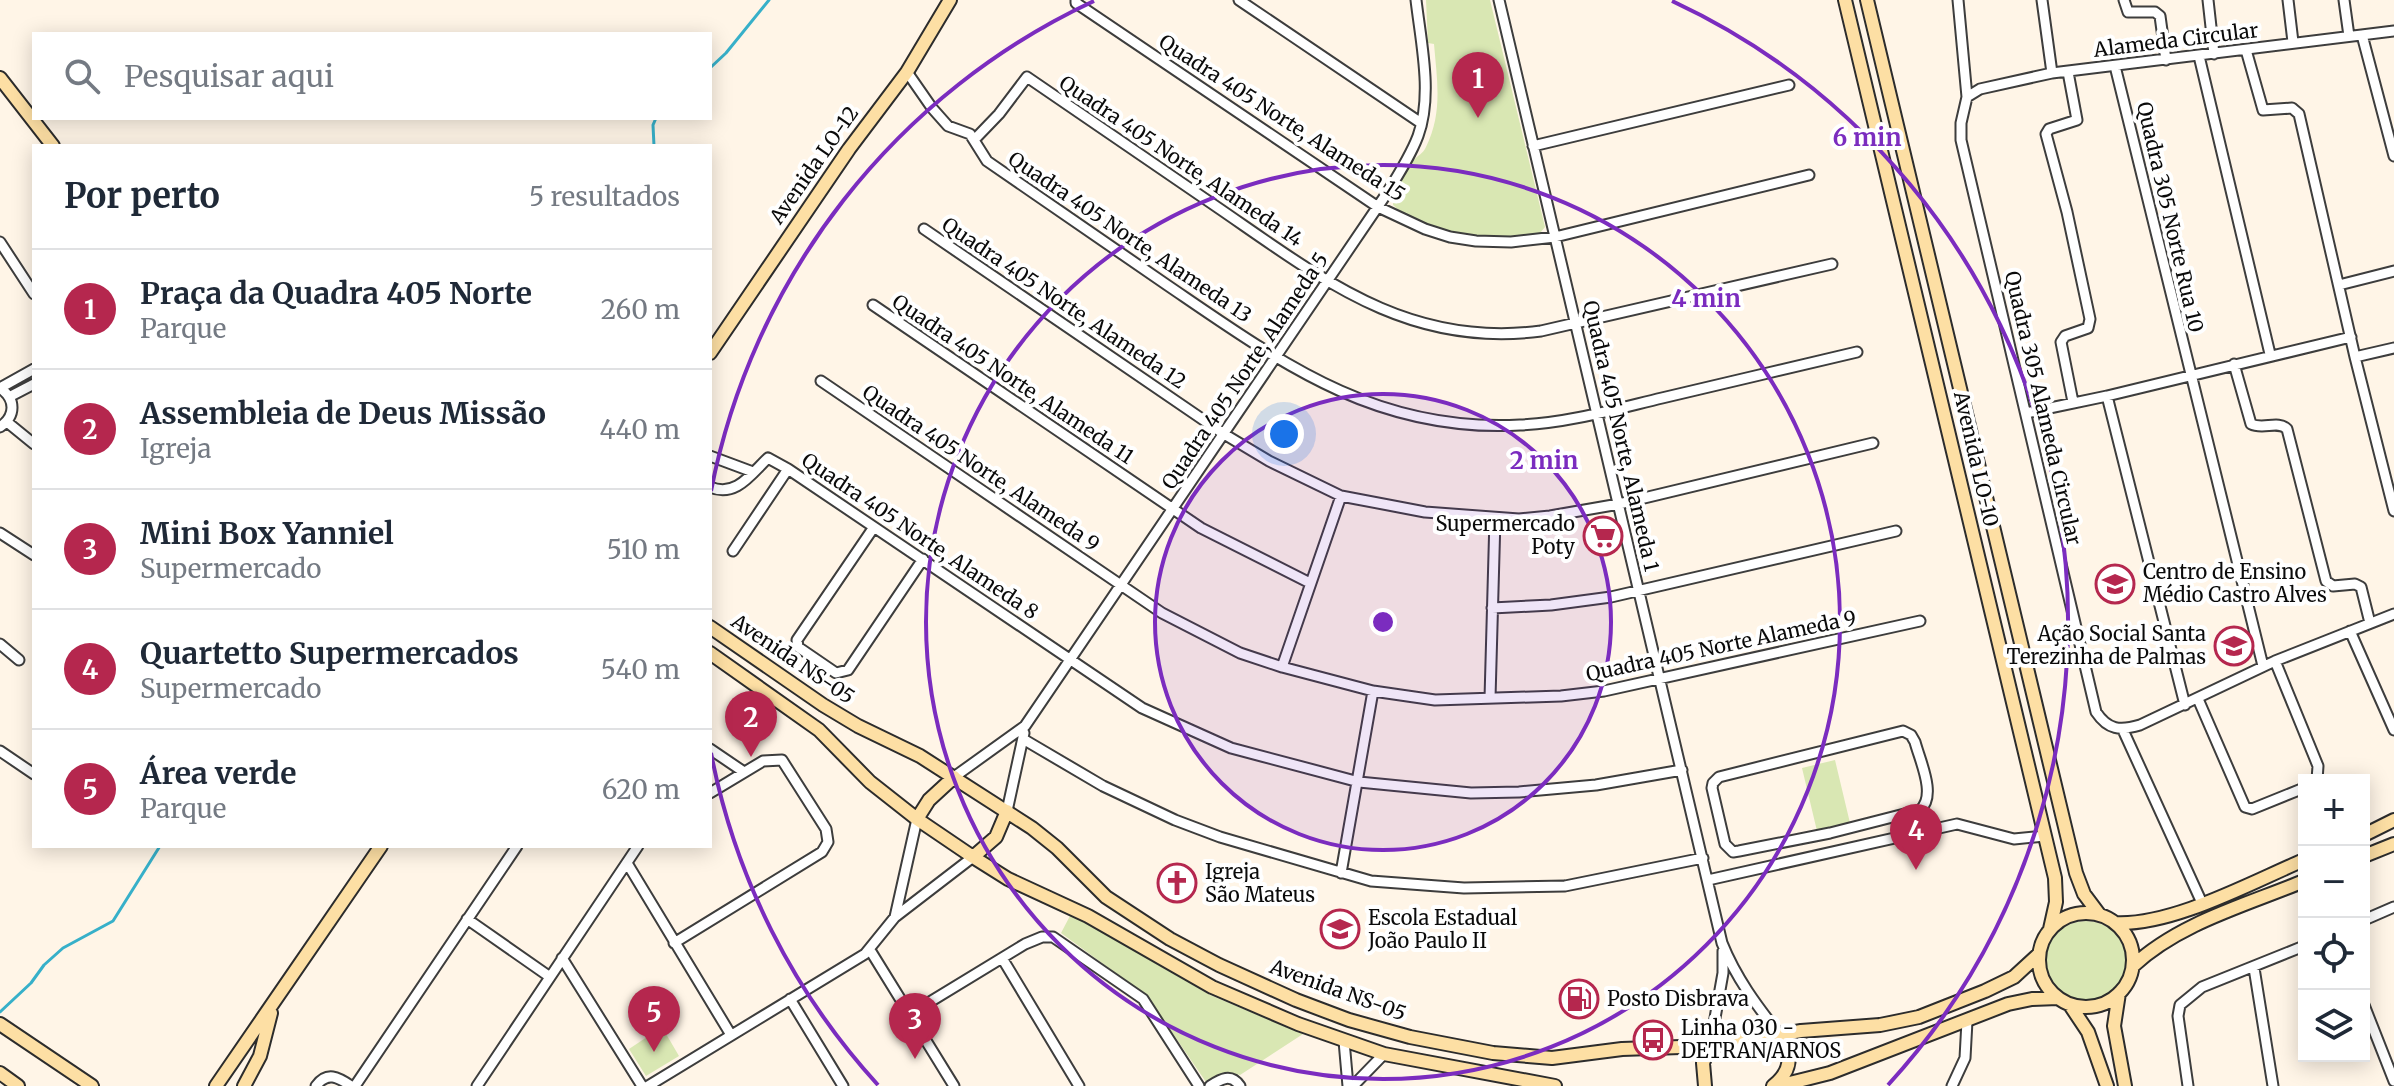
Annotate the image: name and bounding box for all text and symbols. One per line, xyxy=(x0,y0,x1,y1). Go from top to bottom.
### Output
street label: Alameda Circular xyxy=(2091,17,2260,62)
street label: Quadra 405 Norte, Alameda 15 xyxy=(1155,29,1410,207)
search box xyxy=(32,32,712,120)
pin: 1 xyxy=(1452,52,1504,118)
icon: search xyxy=(60,54,104,98)
text: Pesquisar aqui xyxy=(124,57,334,95)
street label: Quadra 405 Norte, Alameda 14 xyxy=(1055,70,1308,252)
street label: Quadra 305 Norte Rua 10 xyxy=(2132,99,2209,335)
street label: Avenida LO-12 xyxy=(763,101,863,229)
text: 6 min xyxy=(1833,122,1902,153)
street label: Quadra 405 Norte, Alameda 13 xyxy=(1004,146,1257,328)
text: Por perto xyxy=(64,175,220,217)
text: 5 resultados xyxy=(529,180,680,213)
street label: Quadra 405 Norte, Alameda 12 xyxy=(938,211,1191,394)
street label: Quadra 405 Norte, Alameda 5 xyxy=(1156,248,1333,494)
street label: Quadra 305 Alameda Circular xyxy=(2000,268,2087,547)
text: Praça da Quadra 405 Norte xyxy=(140,274,532,312)
text: 4 min xyxy=(1671,283,1741,314)
street label: Quadra 405 Norte, Alameda 11 xyxy=(888,288,1139,469)
text: 1 xyxy=(84,293,96,326)
text: 260 m xyxy=(601,293,680,326)
street label: Quadra 405 Norte, Alameda 1 xyxy=(1578,298,1665,574)
text: Parque xyxy=(140,312,226,345)
street label: Quadra 405 Norte, Alameda 9 xyxy=(858,379,1105,556)
street label: Avenida LO-10 xyxy=(1949,388,2004,529)
text: Assembleia de Deus Missão xyxy=(140,394,546,432)
text: 2 xyxy=(82,413,98,446)
text: 440 m xyxy=(600,413,680,446)
your location xyxy=(1264,414,1304,454)
text: Igreja xyxy=(140,432,211,465)
text: 2 min xyxy=(1510,445,1578,476)
street label: Quadra 405 Norte, Alameda 8 xyxy=(797,447,1043,624)
place label: Supermercado Poty xyxy=(1435,511,1575,559)
text: Mini Box Yanniel xyxy=(140,514,394,552)
supermarket icon: Supermercado Poty xyxy=(1582,515,1624,557)
text: 3 xyxy=(83,533,97,566)
text: 510 m xyxy=(607,533,680,566)
text: Supermercado xyxy=(140,552,322,585)
place label: Centro de Ensino Médio Castro Alves xyxy=(2143,559,2327,607)
school or university icon: Centro de Ensino Médio Castro Alves xyxy=(2094,563,2136,605)
street label: Quadra 405 Norte Alameda 9 xyxy=(1583,605,1858,686)
street label: Avenida NS-05 xyxy=(726,608,860,709)
centre of rings xyxy=(1369,608,1397,636)
place label: Ação Social Santa Terezinha de Palmas xyxy=(2007,621,2206,669)
school or university icon: Ação Social Santa Terezinha de Palmas xyxy=(2213,625,2255,667)
text: Quartetto Supermercados xyxy=(140,634,519,672)
text: 4 xyxy=(82,653,98,686)
text: 540 m xyxy=(601,653,680,686)
text: Supermercado xyxy=(140,672,322,705)
pin: 2 xyxy=(725,691,777,757)
text: Área verde xyxy=(140,754,296,792)
text: 5 xyxy=(82,773,98,806)
text: 620 m xyxy=(602,773,680,806)
map controls xyxy=(2298,774,2370,1062)
button: + xyxy=(2298,774,2370,846)
text: Parque xyxy=(140,792,226,825)
pin: 4 xyxy=(1890,804,1942,870)
button: − xyxy=(2298,846,2370,918)
place label: Igreja São Mateus xyxy=(1205,859,1315,907)
church icon: Igreja São Mateus xyxy=(1156,862,1198,904)
place label: Escola Estadual João Paulo II xyxy=(1367,905,1517,953)
school or university icon: Escola Estadual João Paulo II xyxy=(1319,908,1361,950)
button: locate xyxy=(2298,918,2370,990)
street label: Avenida NS-05 xyxy=(1266,953,1410,1026)
fuel station icon: Posto Disbrava xyxy=(1558,978,1600,1020)
pin: 5 xyxy=(628,986,680,1052)
place label: Posto Disbrava xyxy=(1607,986,1749,1011)
button: layers xyxy=(2298,990,2370,1062)
pin: 3 xyxy=(889,993,941,1059)
place label: Linha 030 - DETRAN/ARNOS xyxy=(1681,1015,1841,1063)
bus stop icon: Linha 030 - DETRAN/ARNOS xyxy=(1632,1019,1674,1061)

